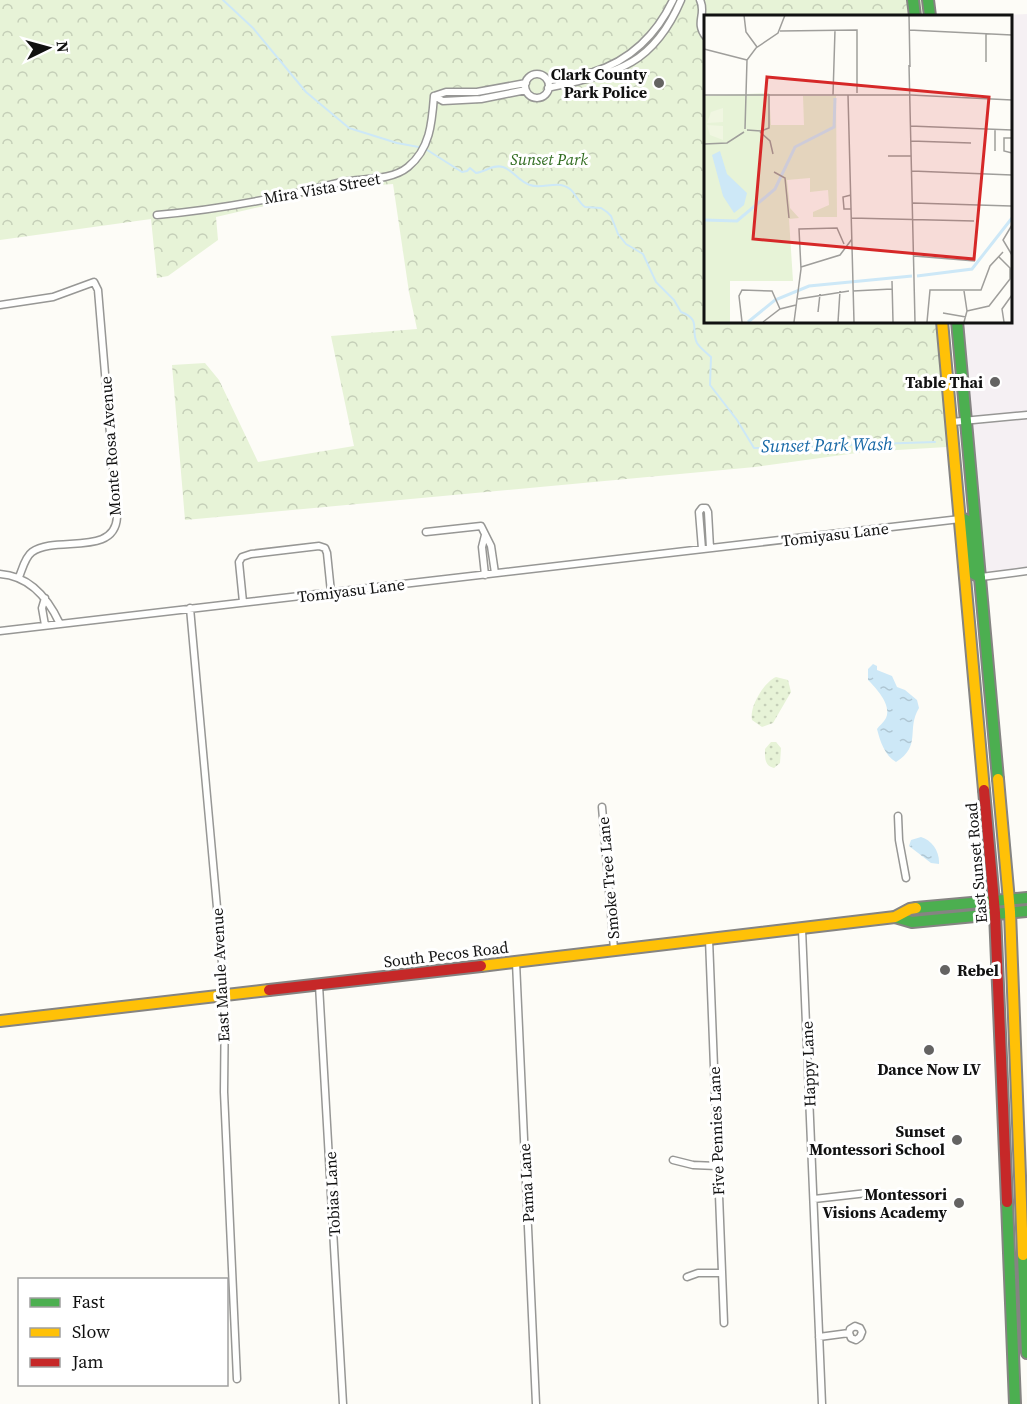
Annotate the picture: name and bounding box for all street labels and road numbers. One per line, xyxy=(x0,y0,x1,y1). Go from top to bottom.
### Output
street label: Mira Vista Street xyxy=(262,167,383,209)
street label: Monte Rosa Avenue xyxy=(94,375,126,517)
street label: Tomiyasu Lane xyxy=(780,517,890,551)
street label: Tomiyasu Lane xyxy=(296,573,406,607)
street label: East Sunset Road xyxy=(960,802,992,924)
street label: Smoke Tree Lane xyxy=(592,816,624,940)
street label: East Maule Avenue xyxy=(205,907,235,1043)
street label: South Pecos Road xyxy=(382,935,510,973)
street label: Happy Lane xyxy=(796,1021,820,1107)
street label: Five Pennies Lane xyxy=(703,1066,729,1196)
street label: Pama Lane xyxy=(513,1143,539,1223)
street label: Tobias Lane xyxy=(319,1151,345,1237)

